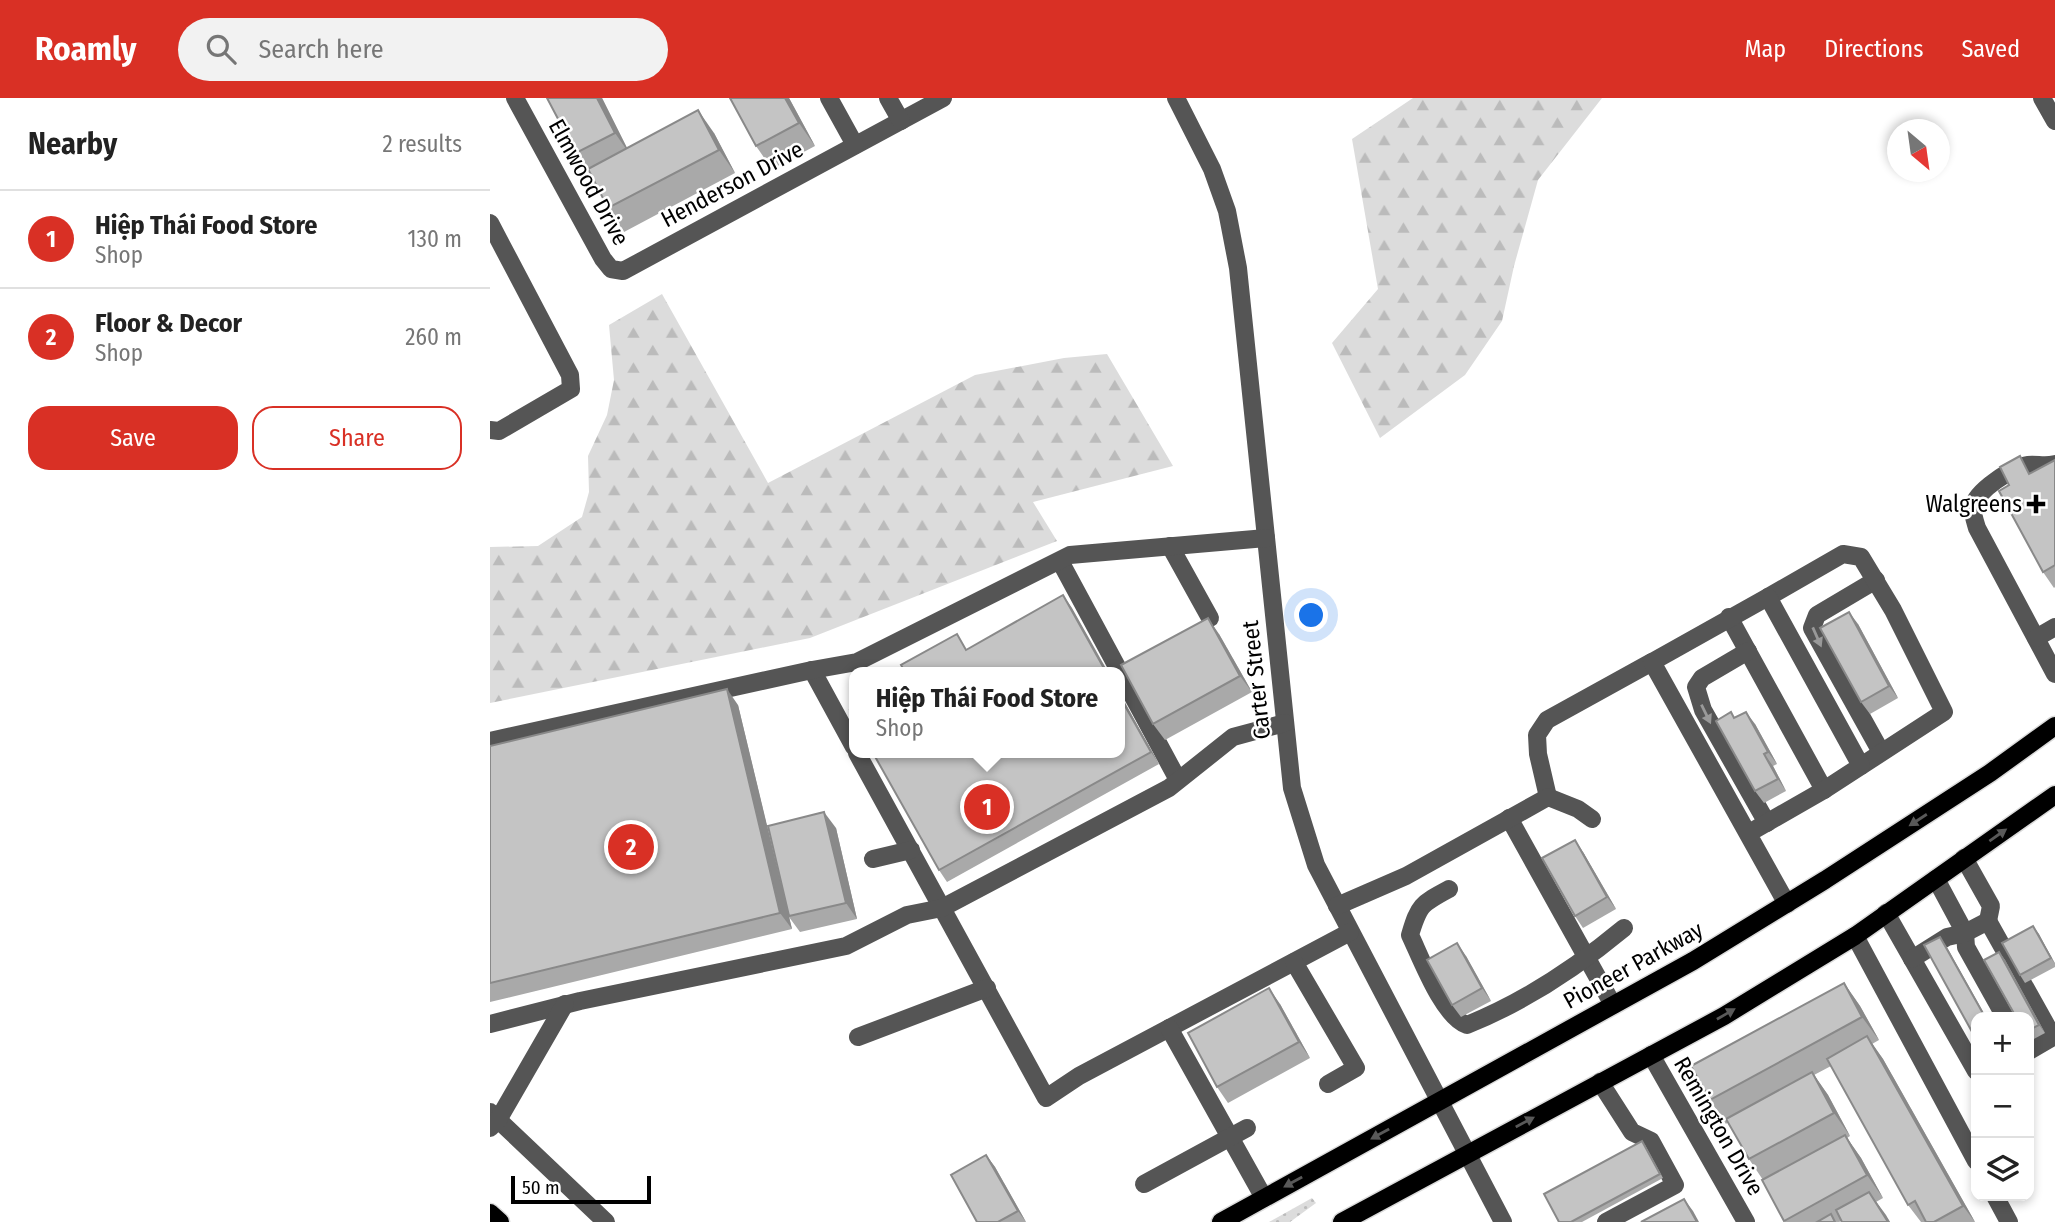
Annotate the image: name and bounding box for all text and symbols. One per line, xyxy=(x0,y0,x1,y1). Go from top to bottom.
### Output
search box xyxy=(178,18,668,81)
text: Roamly xyxy=(35,29,136,69)
icon: search xyxy=(202,30,240,68)
text: Search here xyxy=(258,34,384,65)
text: Map xyxy=(1745,35,1786,63)
text: Directions xyxy=(1824,35,1923,63)
text: Saved xyxy=(1961,35,2020,63)
street label: Elmwood Drive xyxy=(543,114,635,250)
north arrow xyxy=(1887,119,1950,182)
text: Nearby xyxy=(28,126,117,162)
text: 2 results xyxy=(382,130,462,158)
street label: Henderson Drive xyxy=(656,135,808,233)
text: Hiệp Thái Food Store xyxy=(95,210,317,241)
text: 1 xyxy=(46,225,56,253)
text: 130 m xyxy=(408,225,462,253)
text: Shop xyxy=(95,241,143,269)
text: Floor & Decor xyxy=(95,308,242,339)
text: 2 xyxy=(46,323,56,351)
text: 260 m xyxy=(405,323,462,351)
text: Shop xyxy=(95,339,143,367)
button: Save xyxy=(28,406,238,470)
button: Share xyxy=(252,406,462,470)
place label: Walgreens xyxy=(1925,490,2022,518)
marker: Walgreens xyxy=(2028,496,2044,512)
your location xyxy=(1294,598,1328,632)
street label: Carter Street xyxy=(1236,619,1276,741)
one-way arrow xyxy=(1811,627,1823,647)
popup xyxy=(849,667,1125,758)
text: Hiệp Thái Food Store xyxy=(876,683,1098,714)
one-way arrow xyxy=(1701,704,1712,724)
text: Shop xyxy=(876,714,924,742)
pin: 1 xyxy=(964,781,1010,833)
one-way arrow xyxy=(1908,813,1927,826)
pin: 2 xyxy=(608,821,654,873)
one-way arrow xyxy=(1988,829,2007,842)
street label: Pioneer Parkway xyxy=(1558,915,1708,1015)
one-way arrow xyxy=(1716,1008,1735,1020)
map controls xyxy=(1971,1012,2034,1201)
button: + xyxy=(1971,1012,2034,1075)
street label: Remington Drive xyxy=(1668,1052,1770,1200)
button: − xyxy=(1971,1075,2034,1138)
one-way arrow xyxy=(1516,1116,1536,1128)
one-way arrow xyxy=(1371,1128,1390,1140)
button: layers xyxy=(1971,1138,2034,1201)
scale bar xyxy=(511,1173,651,1205)
text: 50 m xyxy=(522,1176,560,1199)
one-way arrow xyxy=(1284,1176,1303,1188)

